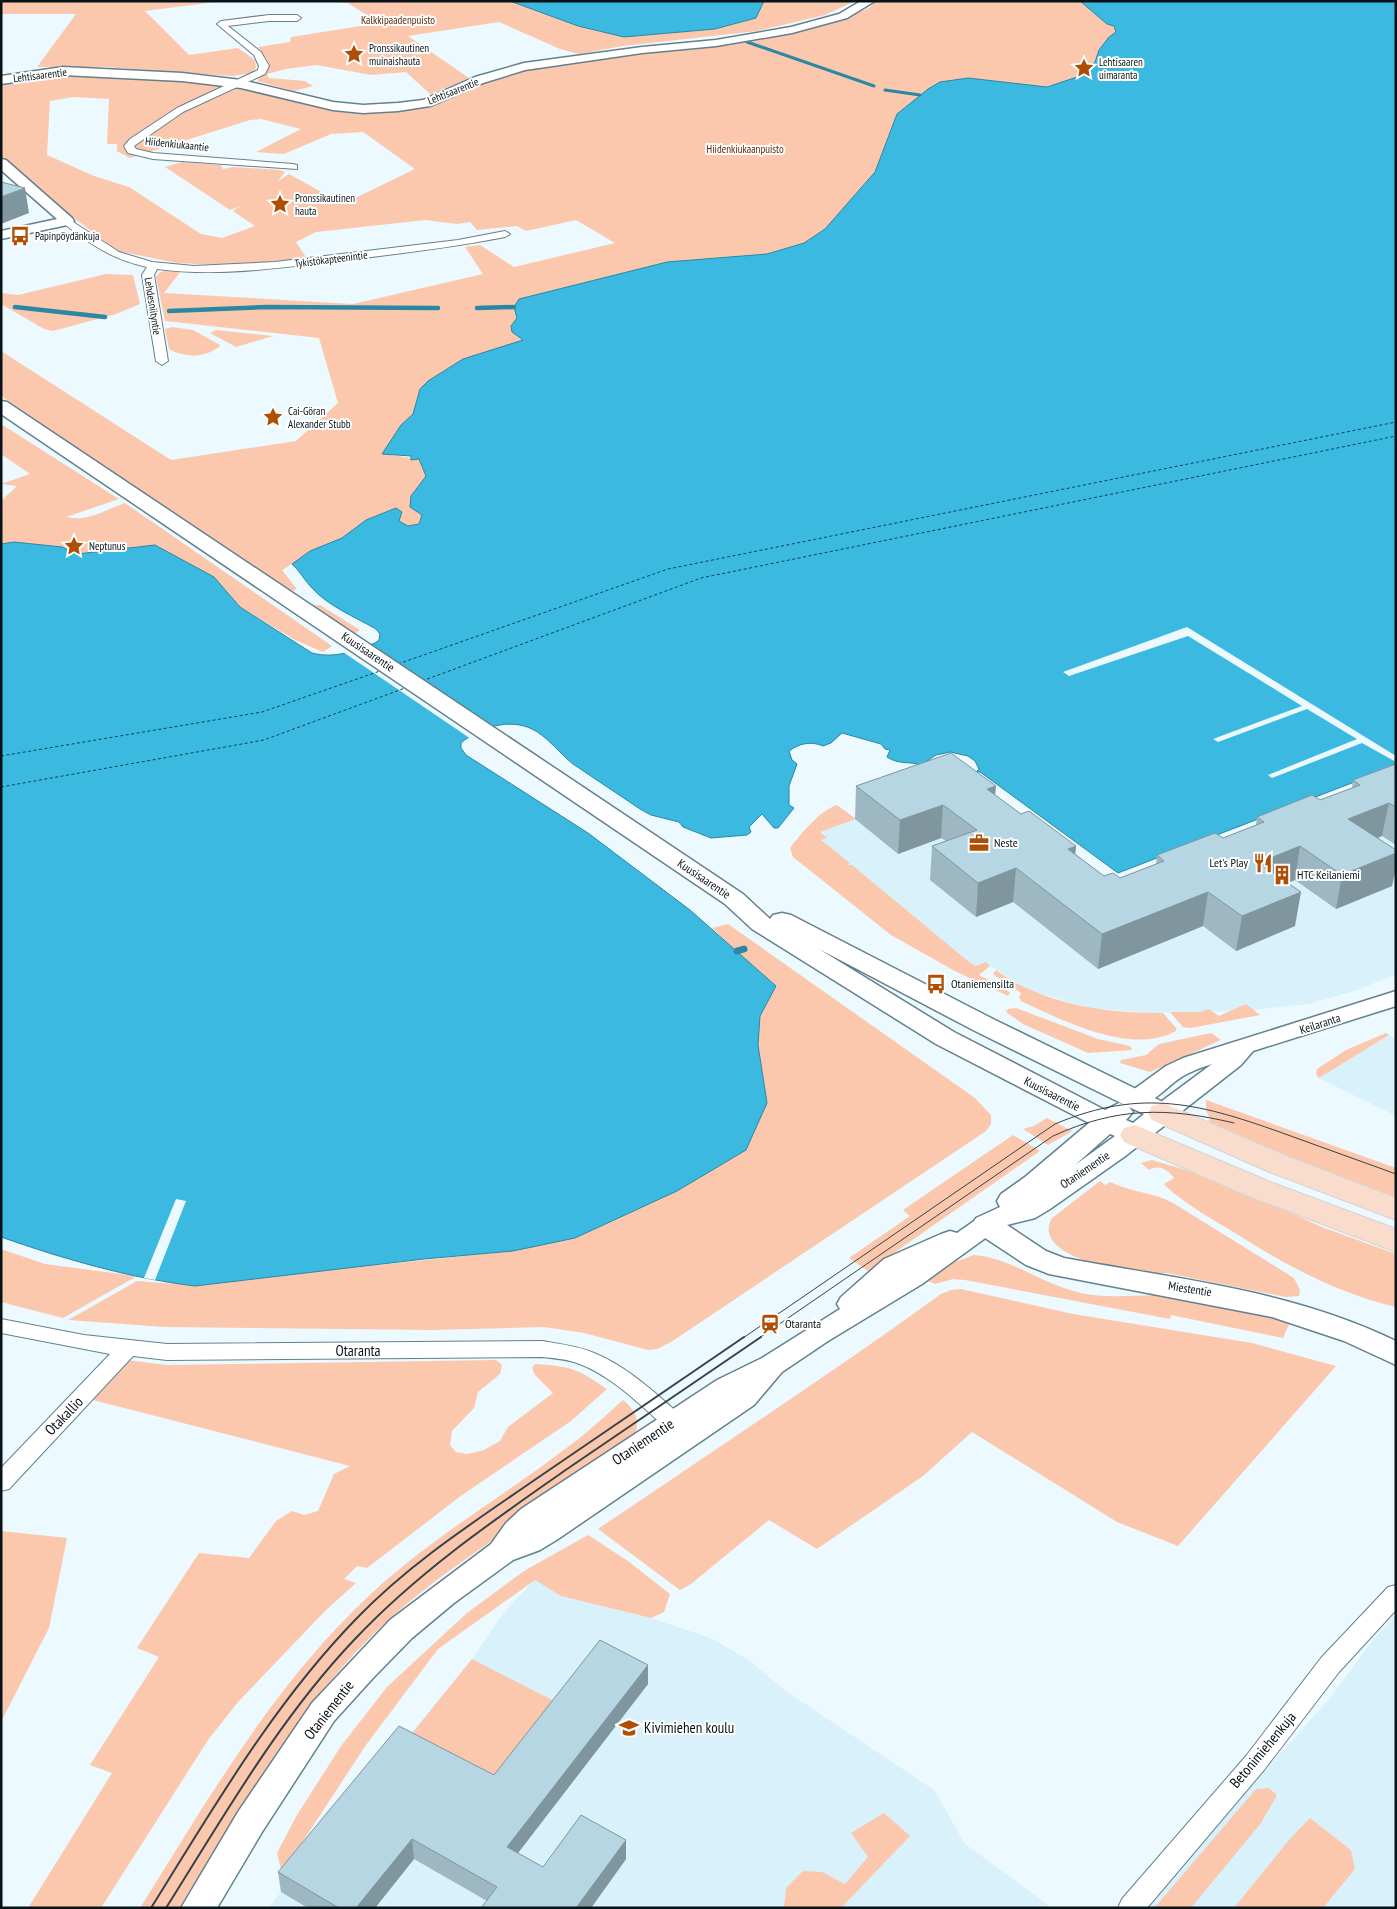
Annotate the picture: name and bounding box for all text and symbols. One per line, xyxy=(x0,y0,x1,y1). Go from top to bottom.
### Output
park label: Kalkkipaadenpuisto xyxy=(361,13,435,27)
place label: Pronssikautinen muinaishauta xyxy=(369,41,429,68)
place icon: Pronssikautinen muinaishauta xyxy=(343,43,365,65)
place label: Lehtisaaren uimaranta xyxy=(1099,55,1143,82)
place icon: Lehtisaaren uimaranta xyxy=(1073,57,1095,79)
street label: Lehtisaarentie xyxy=(12,65,68,85)
street label: Lehtisaarentie xyxy=(425,74,481,108)
street label: Hiidenkiukaantie xyxy=(144,134,210,154)
park label: Hiidenkiukaanpuisto xyxy=(706,142,784,156)
place label: Pronssikautinen hauta xyxy=(295,191,355,218)
place icon: Pronssikautinen hauta xyxy=(269,193,291,215)
bus stop icon: Papinpöydänkuja xyxy=(9,225,31,247)
place label: Papinpöydänkuja xyxy=(35,229,99,243)
street label: Tykistökapteenintie xyxy=(294,248,369,270)
street label: Lehdesniityntie xyxy=(142,276,165,336)
place label: Cai-Göran Alexander Stubb xyxy=(288,404,351,431)
place icon: Cai-Göran Alexander Stubb xyxy=(262,406,284,428)
place icon: Neptunus xyxy=(63,535,85,557)
place label: Neptunus xyxy=(89,539,126,553)
street label: Kuusisaarentie xyxy=(339,628,398,675)
office icon: Neste xyxy=(968,832,990,854)
place label: Neste xyxy=(994,835,1018,850)
restaurant icon: Let's Play xyxy=(1252,852,1274,874)
street label: Kuusisaarentie xyxy=(675,855,734,902)
place label: Let's Play xyxy=(1210,855,1248,870)
building icon: HTC Keilaniemi xyxy=(1271,864,1293,886)
place label: HTC Keilaniemi xyxy=(1297,867,1360,882)
bus stop icon: Otaniemensilta xyxy=(925,973,947,995)
place label: Otaniemensilta xyxy=(951,976,1014,991)
street label: Keilaranta xyxy=(1298,1010,1342,1037)
street label: Kuusisaarentie xyxy=(1022,1073,1083,1114)
street label: Otaniementie xyxy=(1057,1148,1112,1192)
street label: Miestentie xyxy=(1167,1278,1213,1299)
station icon: Otaranta xyxy=(759,1313,781,1335)
place label: Otaranta xyxy=(785,1316,821,1331)
street label: Otaranta xyxy=(335,1341,381,1360)
street label: Otakallio xyxy=(41,1392,87,1439)
street label: Otaniementie xyxy=(608,1414,677,1469)
street label: Otaniementie xyxy=(299,1676,358,1743)
street label: Betonimiehenkuja xyxy=(1225,1708,1300,1792)
school or university icon: Kivimiehen koulu xyxy=(618,1717,640,1739)
place label: Kivimiehen koulu xyxy=(644,1718,734,1737)

